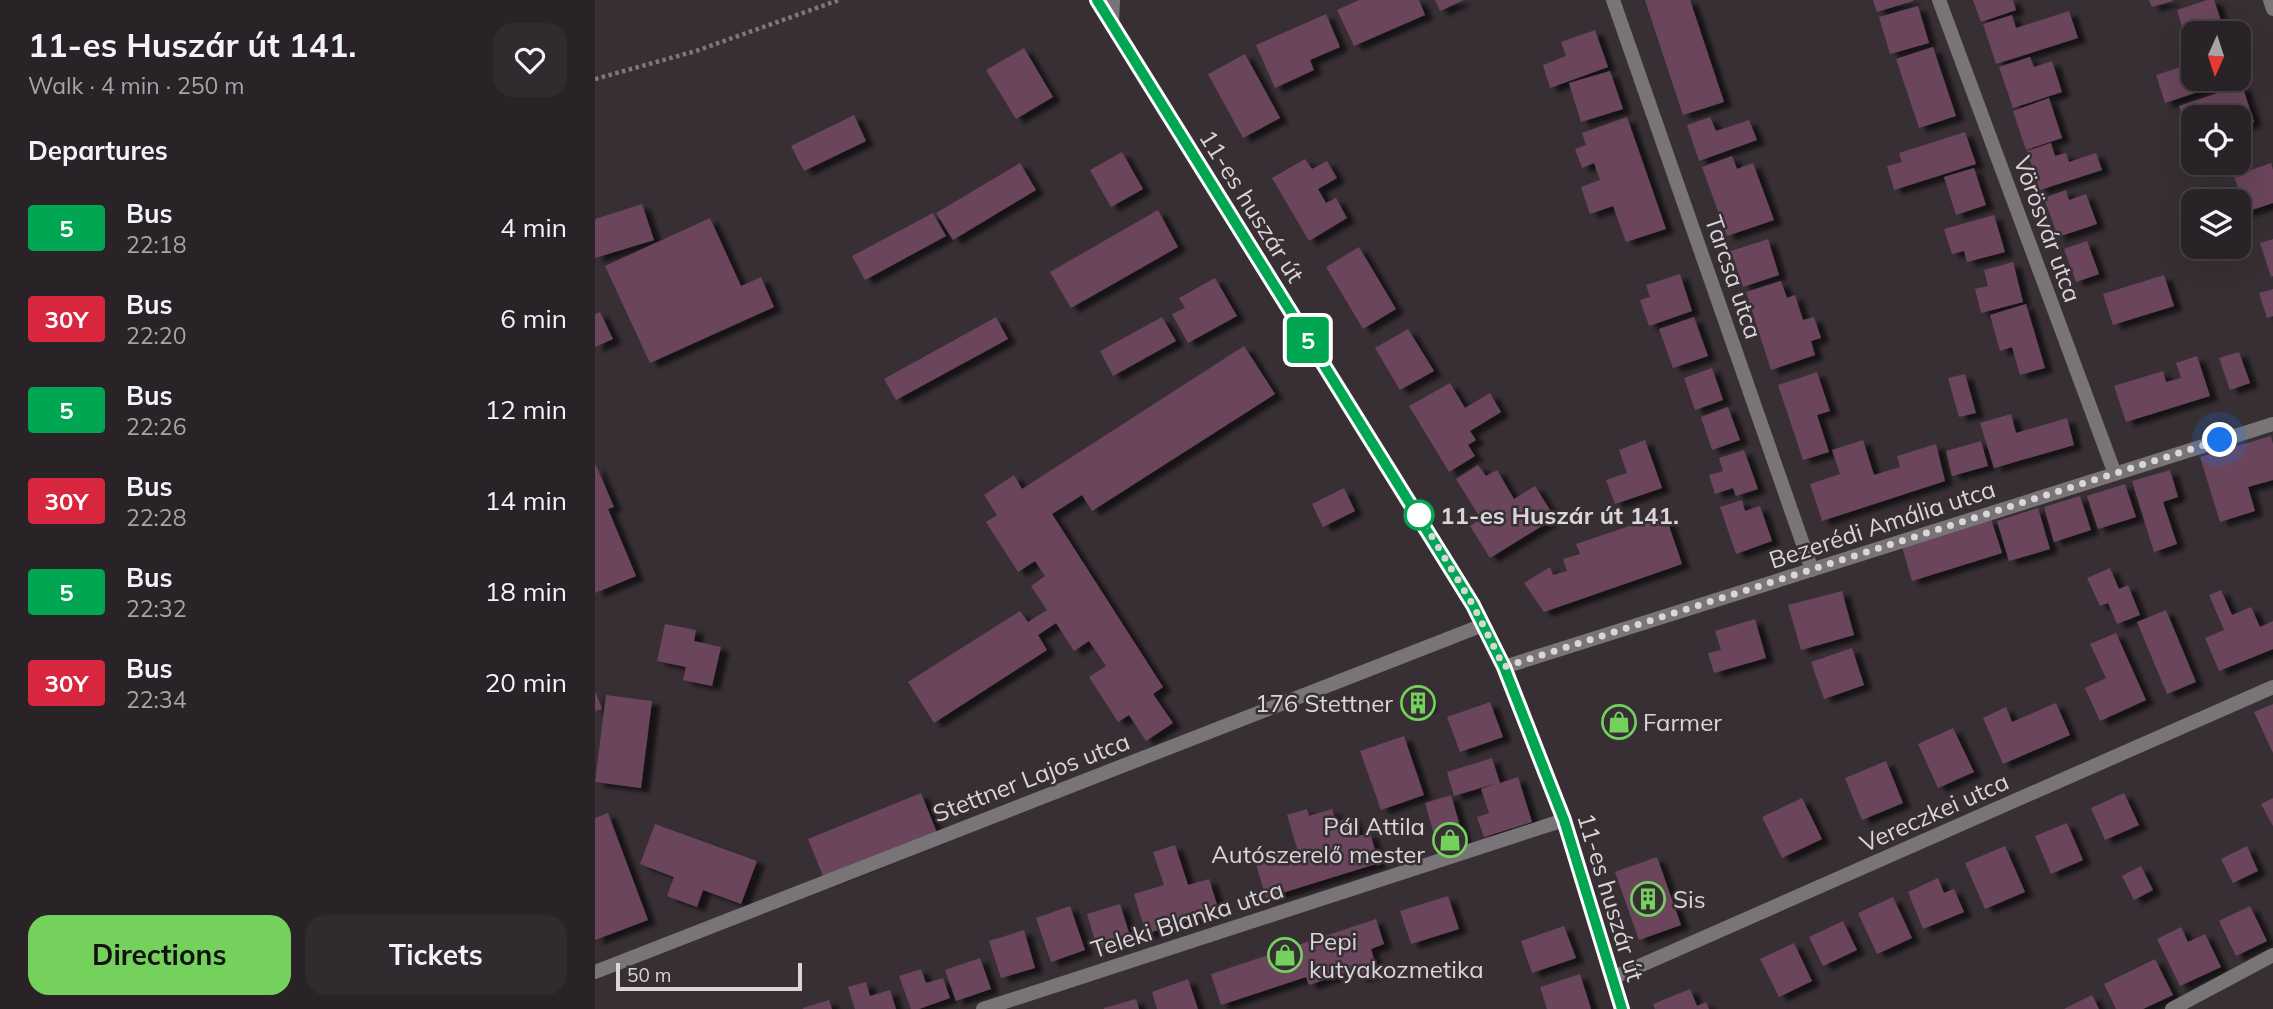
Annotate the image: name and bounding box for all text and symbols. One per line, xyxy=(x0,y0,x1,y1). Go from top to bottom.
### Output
north arrow xyxy=(2181,21,2251,91)
map controls xyxy=(2181,21,2251,259)
button: heart xyxy=(493,23,567,97)
text: 11-es Huszár út 141. xyxy=(28,24,356,65)
text: Walk · 4 min · 250 m xyxy=(28,71,245,100)
button: locate xyxy=(2181,105,2251,175)
street label: 11-es huszár út xyxy=(1193,124,1311,288)
text: Departures xyxy=(28,134,168,167)
street label: Vörösvár utca xyxy=(2008,152,2088,306)
button: layers xyxy=(2181,189,2251,259)
text: Bus xyxy=(126,197,172,230)
text: 4 min xyxy=(500,211,567,244)
street label: Tarcsa utca xyxy=(1699,211,1769,343)
text: 5 xyxy=(59,213,74,243)
text: 22:18 xyxy=(126,230,186,259)
text: Bus xyxy=(126,288,172,321)
text: 6 min xyxy=(500,302,567,335)
text: 30Y xyxy=(45,304,88,334)
line badge: 5 xyxy=(1285,317,1331,363)
text: 22:20 xyxy=(126,321,186,350)
text: 5 xyxy=(1301,325,1315,355)
text: Bus xyxy=(126,379,172,412)
text: 12 min xyxy=(485,393,567,426)
text: 5 xyxy=(59,395,74,425)
text: 22:26 xyxy=(126,412,186,441)
your location xyxy=(2202,422,2237,457)
text: Bus xyxy=(126,470,172,503)
street label: Bezerédi Amália utca xyxy=(1765,473,1999,575)
text: 14 min xyxy=(485,484,567,517)
text: 30Y xyxy=(45,486,88,516)
marker: 11-es Huszár út 141. xyxy=(1404,500,1434,530)
place label: 11-es Huszár út 141. xyxy=(1440,500,1679,530)
text: 22:28 xyxy=(126,503,186,532)
text: Bus xyxy=(126,561,172,594)
text: 18 min xyxy=(485,575,567,608)
text: 5 xyxy=(59,577,74,607)
text: 22:32 xyxy=(126,594,186,623)
text: Bus xyxy=(126,652,172,685)
text: 20 min xyxy=(485,666,567,699)
text: 30Y xyxy=(45,668,88,698)
building icon: 176 Stettner xyxy=(1399,684,1437,722)
text: 22:34 xyxy=(126,685,186,714)
place label: 176 Stettner xyxy=(1255,688,1393,718)
shop icon: Farmer xyxy=(1600,703,1638,741)
place label: Farmer xyxy=(1643,707,1722,737)
street label: Stettner Lajos utca xyxy=(928,726,1134,828)
street label: Vereczkei utca xyxy=(1855,766,2013,858)
street label: 11-es huszár út xyxy=(1571,809,1651,985)
place label: Pál Attila Autószerelő mester xyxy=(1211,811,1425,869)
shop icon: Pál Attila Autószerelő mester xyxy=(1431,821,1469,859)
street label: Teleki Blanka utca xyxy=(1087,874,1287,964)
building icon: Sis xyxy=(1629,880,1667,918)
place label: Sis xyxy=(1673,884,1706,914)
button: Directions xyxy=(28,915,291,995)
button: Tickets xyxy=(305,915,567,995)
place label: Pepi kutyakozmetika xyxy=(1309,926,1484,984)
shop icon: Pepi kutyakozmetika xyxy=(1266,936,1304,974)
scale bar xyxy=(616,960,801,992)
text: 50 m xyxy=(627,963,671,987)

